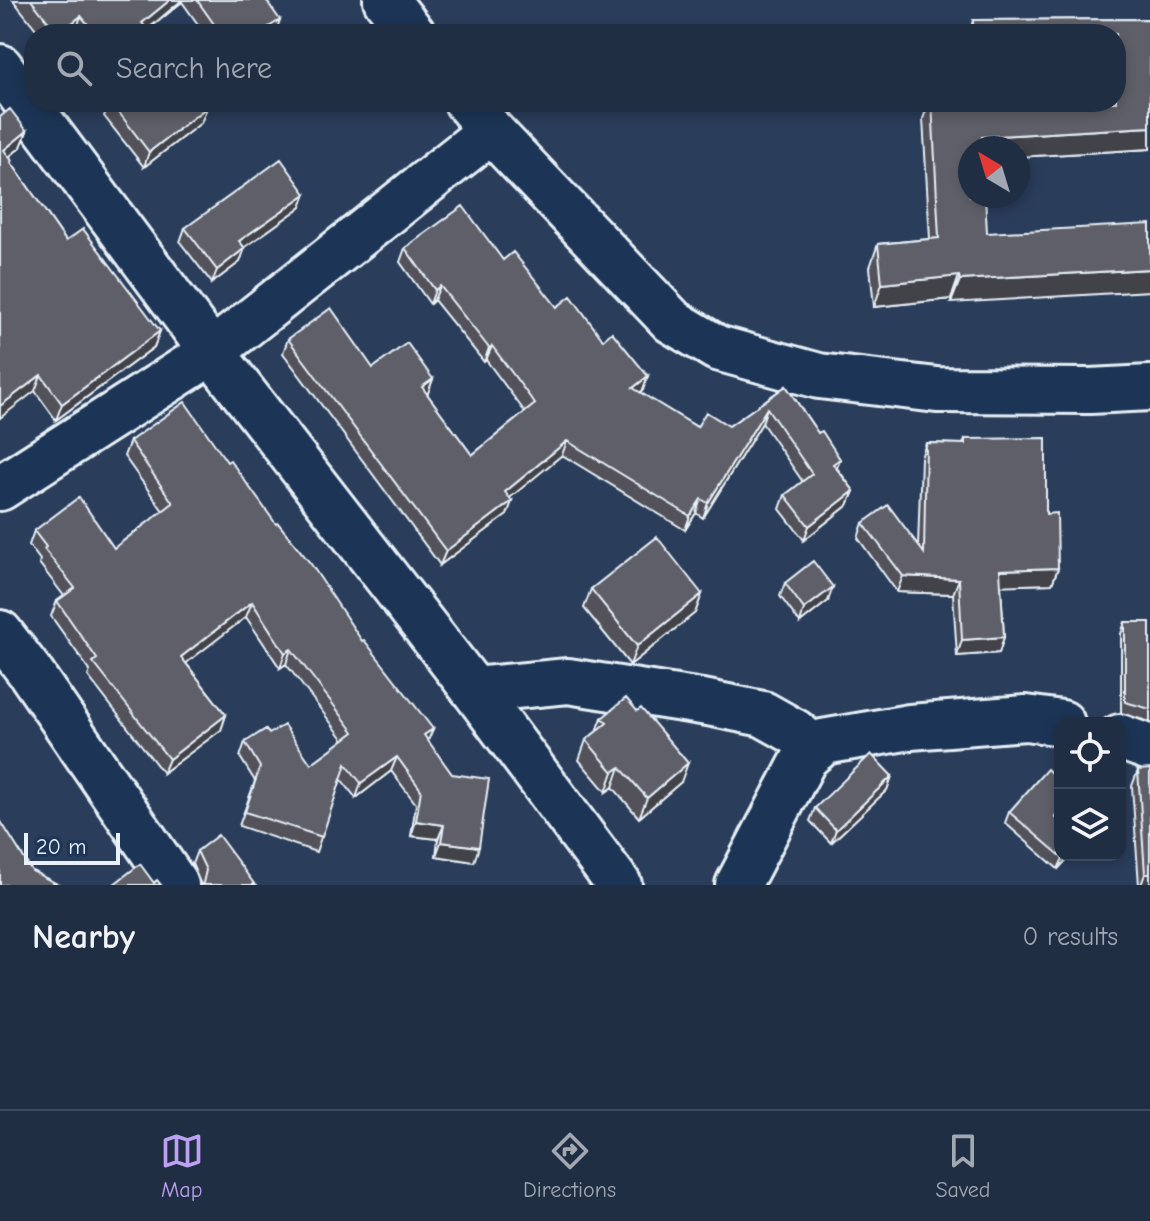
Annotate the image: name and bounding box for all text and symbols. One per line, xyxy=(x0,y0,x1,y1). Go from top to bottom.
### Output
search box xyxy=(24,24,1126,112)
icon: search xyxy=(52,46,96,90)
text: Search here xyxy=(116,51,272,86)
north arrow xyxy=(958,136,1030,208)
map controls xyxy=(1054,717,1126,861)
button: locate xyxy=(1054,717,1126,789)
button: layers xyxy=(1054,789,1126,861)
scale bar xyxy=(24,829,120,865)
text: 20 m xyxy=(36,834,86,860)
text: Nearby xyxy=(32,917,135,957)
text: 0 results xyxy=(1023,922,1118,952)
tab: Map xyxy=(160,1129,204,1203)
tab: Directions xyxy=(523,1129,616,1203)
tab: Saved xyxy=(935,1129,990,1203)

